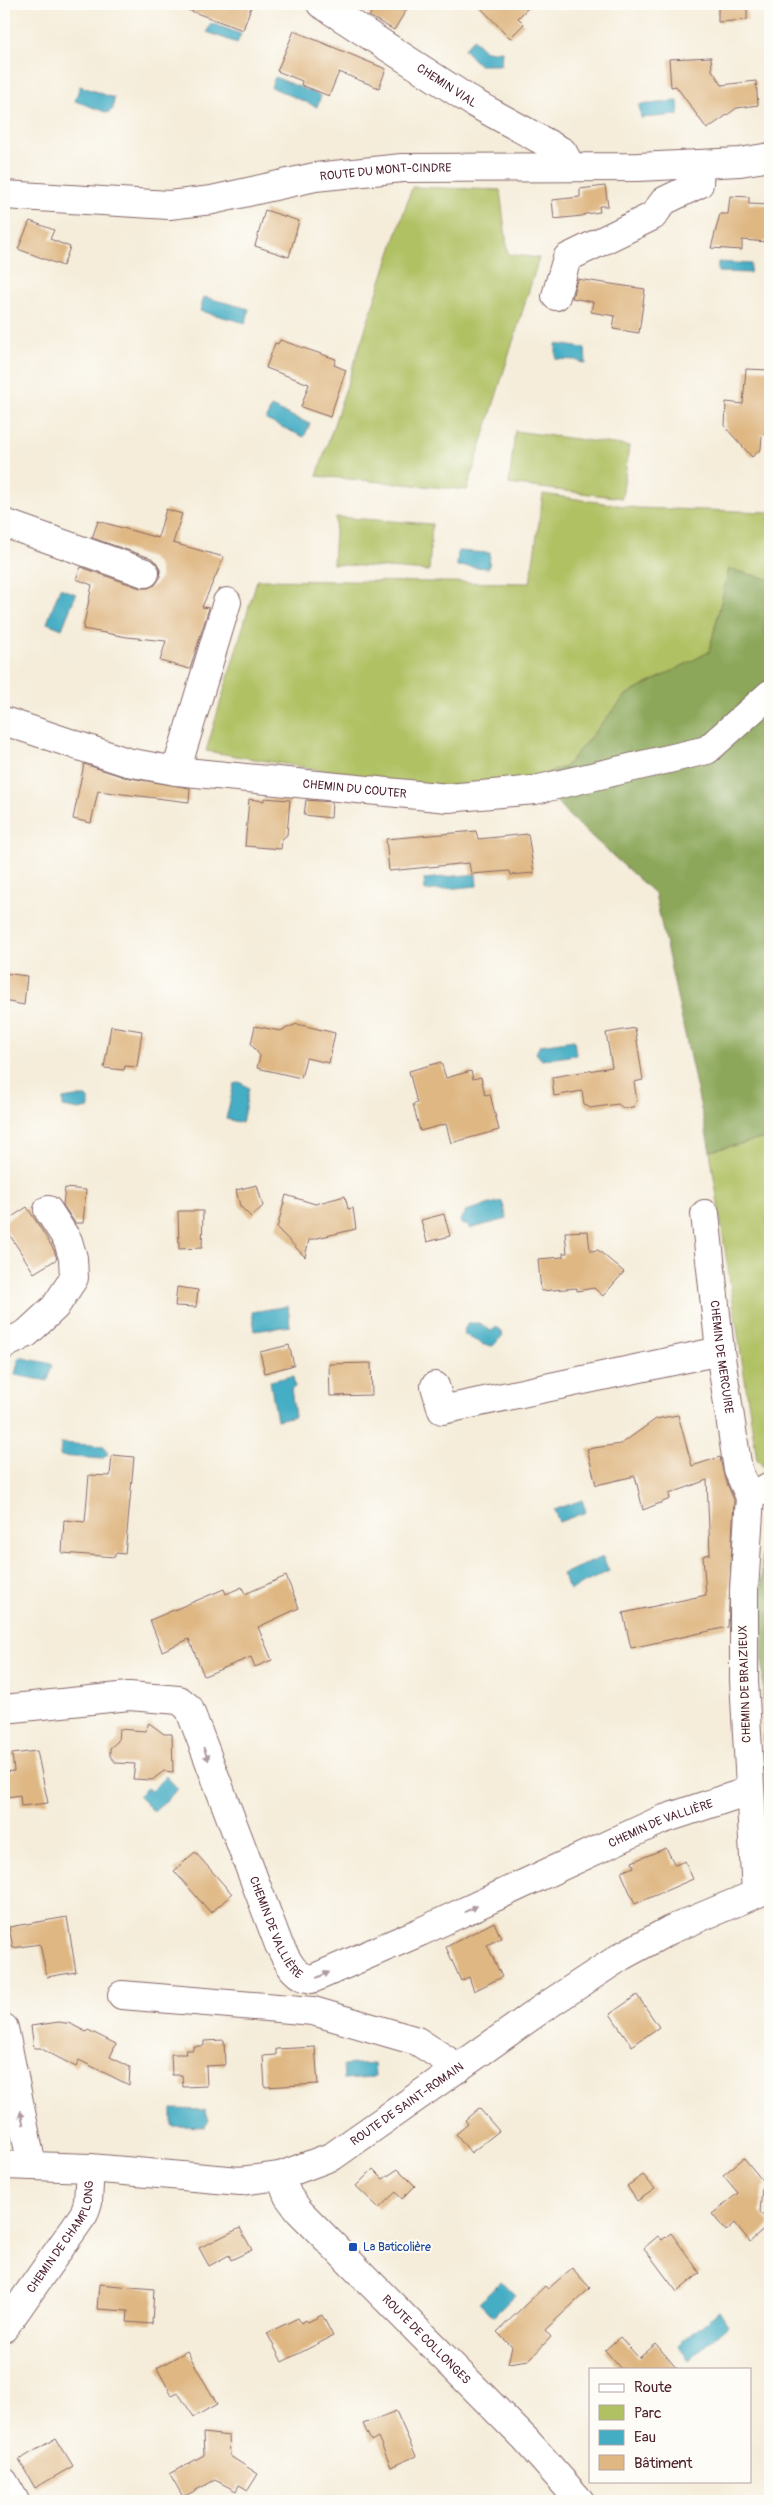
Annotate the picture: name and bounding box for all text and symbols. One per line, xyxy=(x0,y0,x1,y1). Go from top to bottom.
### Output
street label: CHEMIN VIAL xyxy=(414,60,480,111)
street label: ROUTE DU MONT-CINDRE xyxy=(319,160,451,184)
street label: CHEMIN DU COUTER xyxy=(302,776,407,801)
street label: CHEMIN DE MERCUIRE xyxy=(707,1300,737,1415)
street label: CHEMIN DE BRAIZIEUX xyxy=(735,1625,755,1743)
one-way arrow xyxy=(203,1746,210,1761)
street label: CHEMIN DE VALLIÈRE xyxy=(606,1796,715,1851)
street label: CHEMIN DE VALLIÈRE xyxy=(246,1874,306,1982)
one-way arrow xyxy=(464,1904,478,1912)
one-way arrow xyxy=(316,1970,330,1978)
street label: ROUTE DE SAINT-ROMAIN xyxy=(347,2059,466,2149)
one-way arrow xyxy=(18,2110,26,2126)
street label: CHEMIN DE CHAMPLONG xyxy=(23,2180,97,2296)
place label: La Baticolière xyxy=(363,2240,431,2255)
marker: La Baticolière xyxy=(347,2241,359,2253)
street label: ROUTE DE COLLONGES xyxy=(379,2292,474,2387)
legend xyxy=(589,2368,752,2482)
text: Route xyxy=(634,2378,672,2397)
text: Parc xyxy=(634,2404,662,2423)
text: Eau xyxy=(634,2428,656,2447)
text: Bâtiment xyxy=(634,2454,694,2473)

